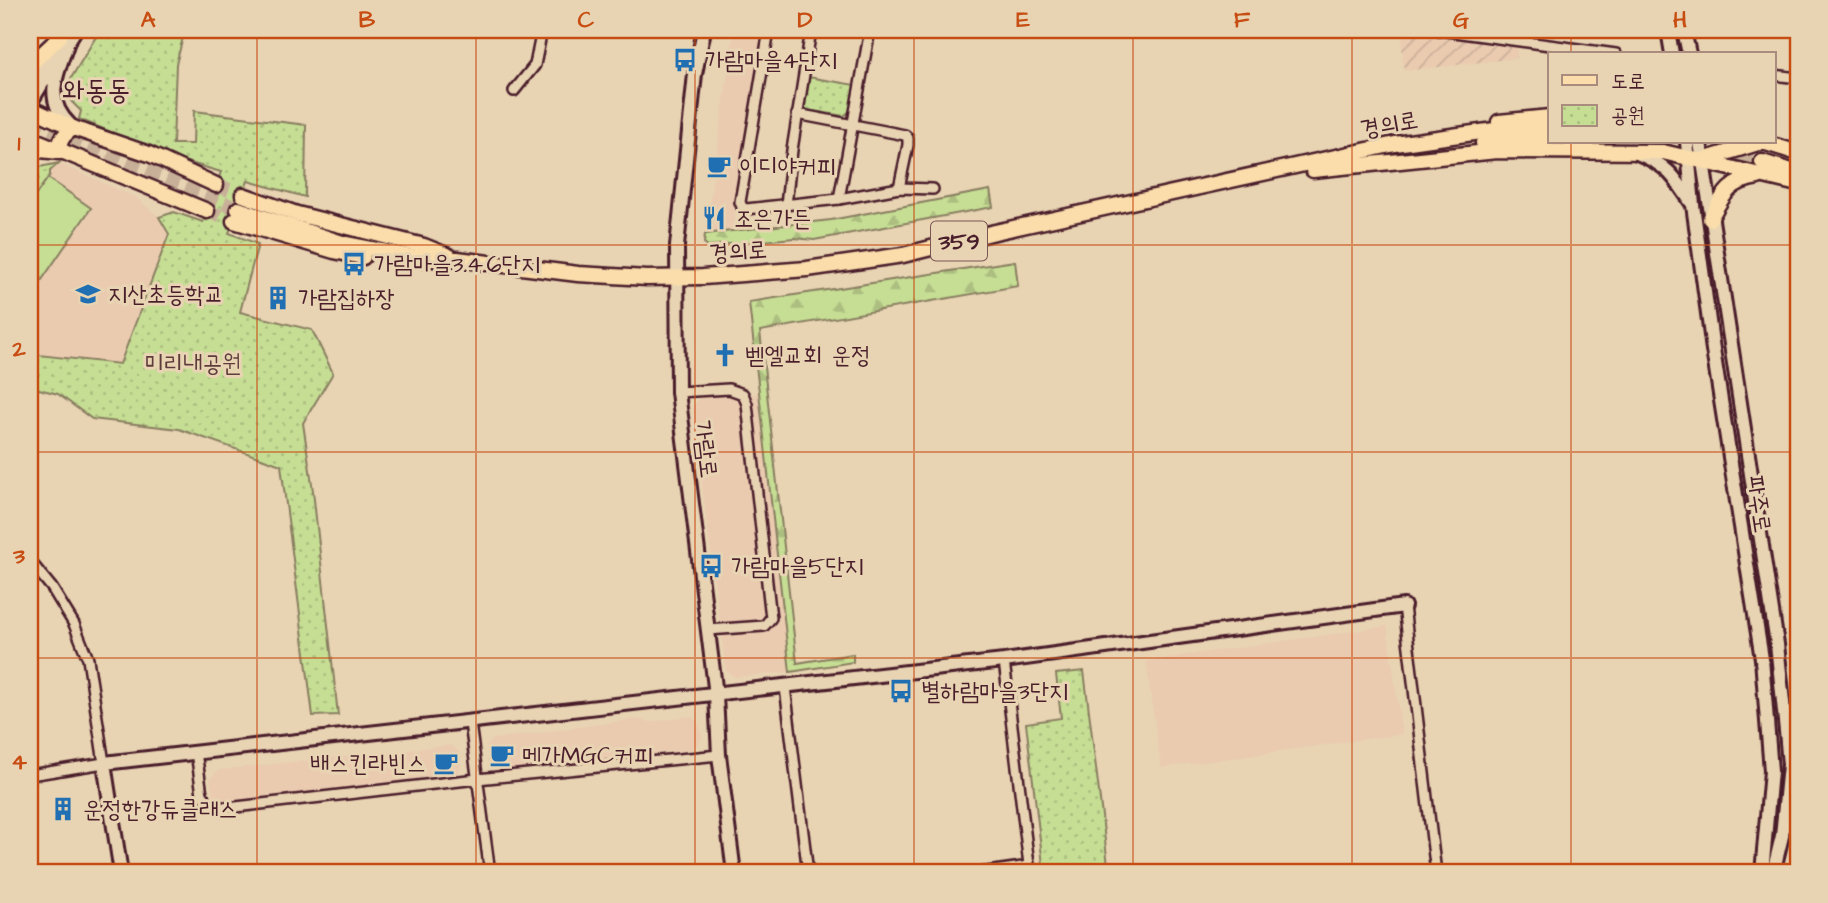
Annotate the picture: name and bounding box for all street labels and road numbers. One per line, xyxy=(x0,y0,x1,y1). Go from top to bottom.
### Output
street label: 경의로 xyxy=(1358,103,1421,147)
road number: 359 xyxy=(931,222,987,260)
street label: 경의로 xyxy=(708,233,768,271)
street label: 가람로 xyxy=(685,418,725,480)
street label: 파주로 xyxy=(1737,473,1779,535)

